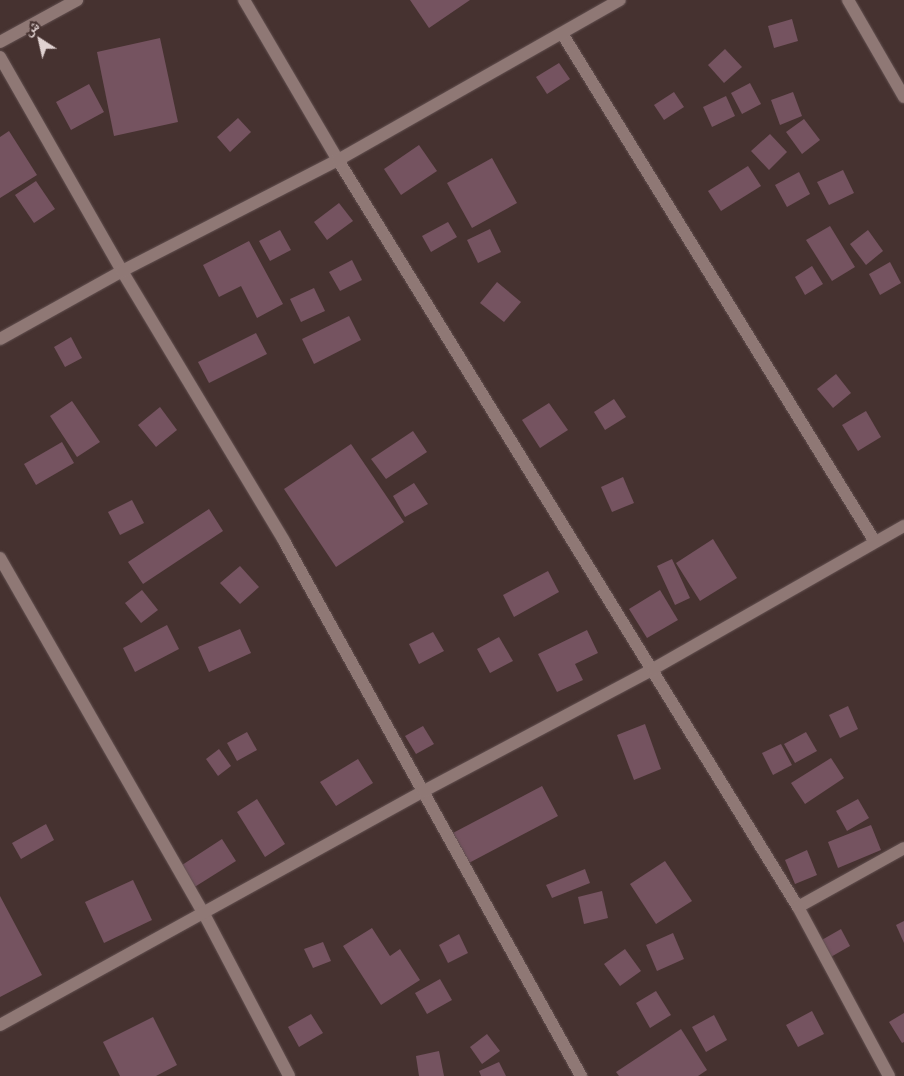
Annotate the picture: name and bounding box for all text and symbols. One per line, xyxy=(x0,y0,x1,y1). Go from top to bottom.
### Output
north arrow xyxy=(15,15,65,65)
text: ش xyxy=(20,16,42,39)

